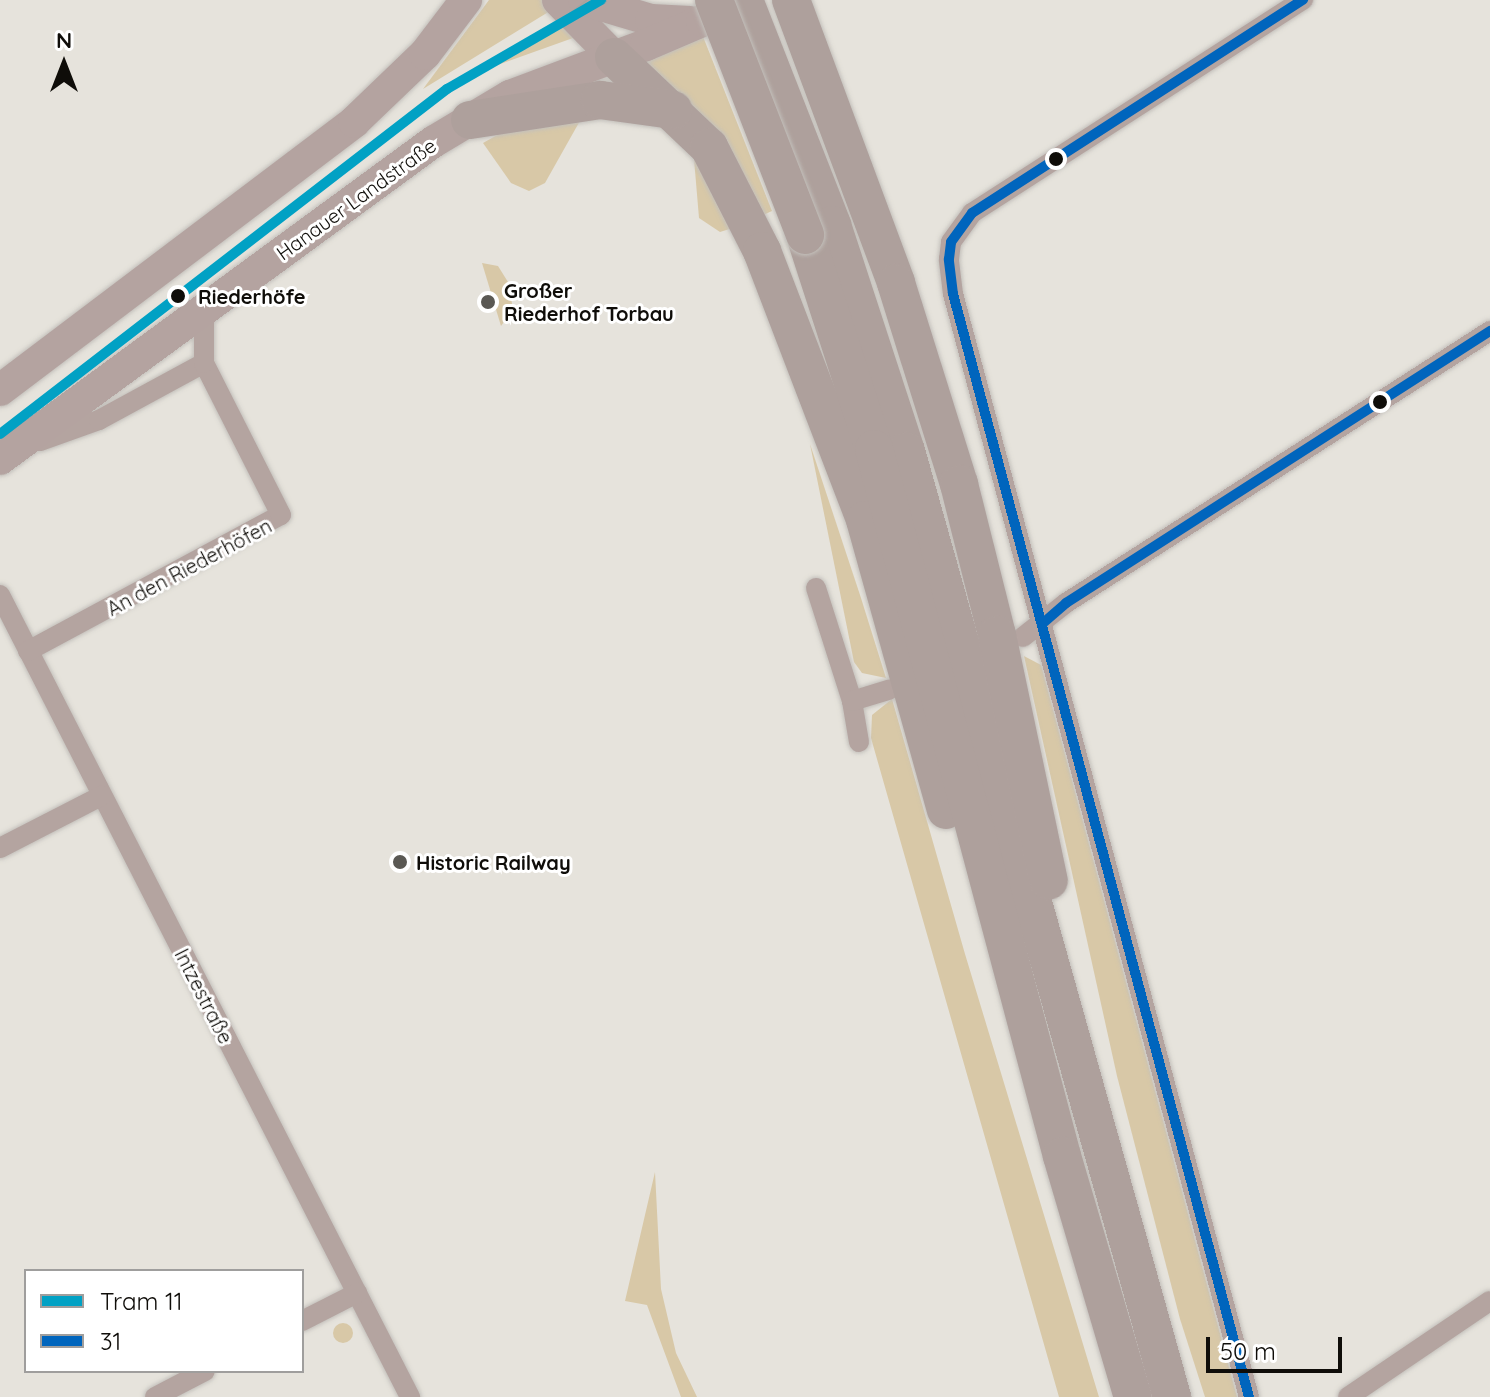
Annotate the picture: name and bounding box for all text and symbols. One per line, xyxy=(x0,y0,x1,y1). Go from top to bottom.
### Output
north arrow xyxy=(24,24,104,104)
text: N xyxy=(56,26,72,54)
street label: Hanauer Landstraße xyxy=(272,133,440,265)
unlabelled marker xyxy=(1048,151,1064,167)
place label: Großer Riederhof Torbau xyxy=(504,278,674,325)
marker: Riederhöfe xyxy=(165,283,191,309)
place label: Riederhöfe xyxy=(198,284,305,308)
marker: Großer Riederhof Torbau xyxy=(479,293,497,311)
unlabelled marker xyxy=(1372,394,1388,410)
street label: An den Riederhöfen xyxy=(102,513,276,621)
place label: Historic Railway xyxy=(416,850,571,874)
marker: Historic Railway xyxy=(391,853,409,871)
street label: Intzestraße xyxy=(170,945,238,1047)
legend xyxy=(24,1269,304,1373)
text: Tram 11 xyxy=(100,1286,183,1316)
scale bar xyxy=(1210,1321,1346,1371)
text: 31 xyxy=(100,1326,121,1356)
text: 50 m xyxy=(1220,1336,1276,1366)

